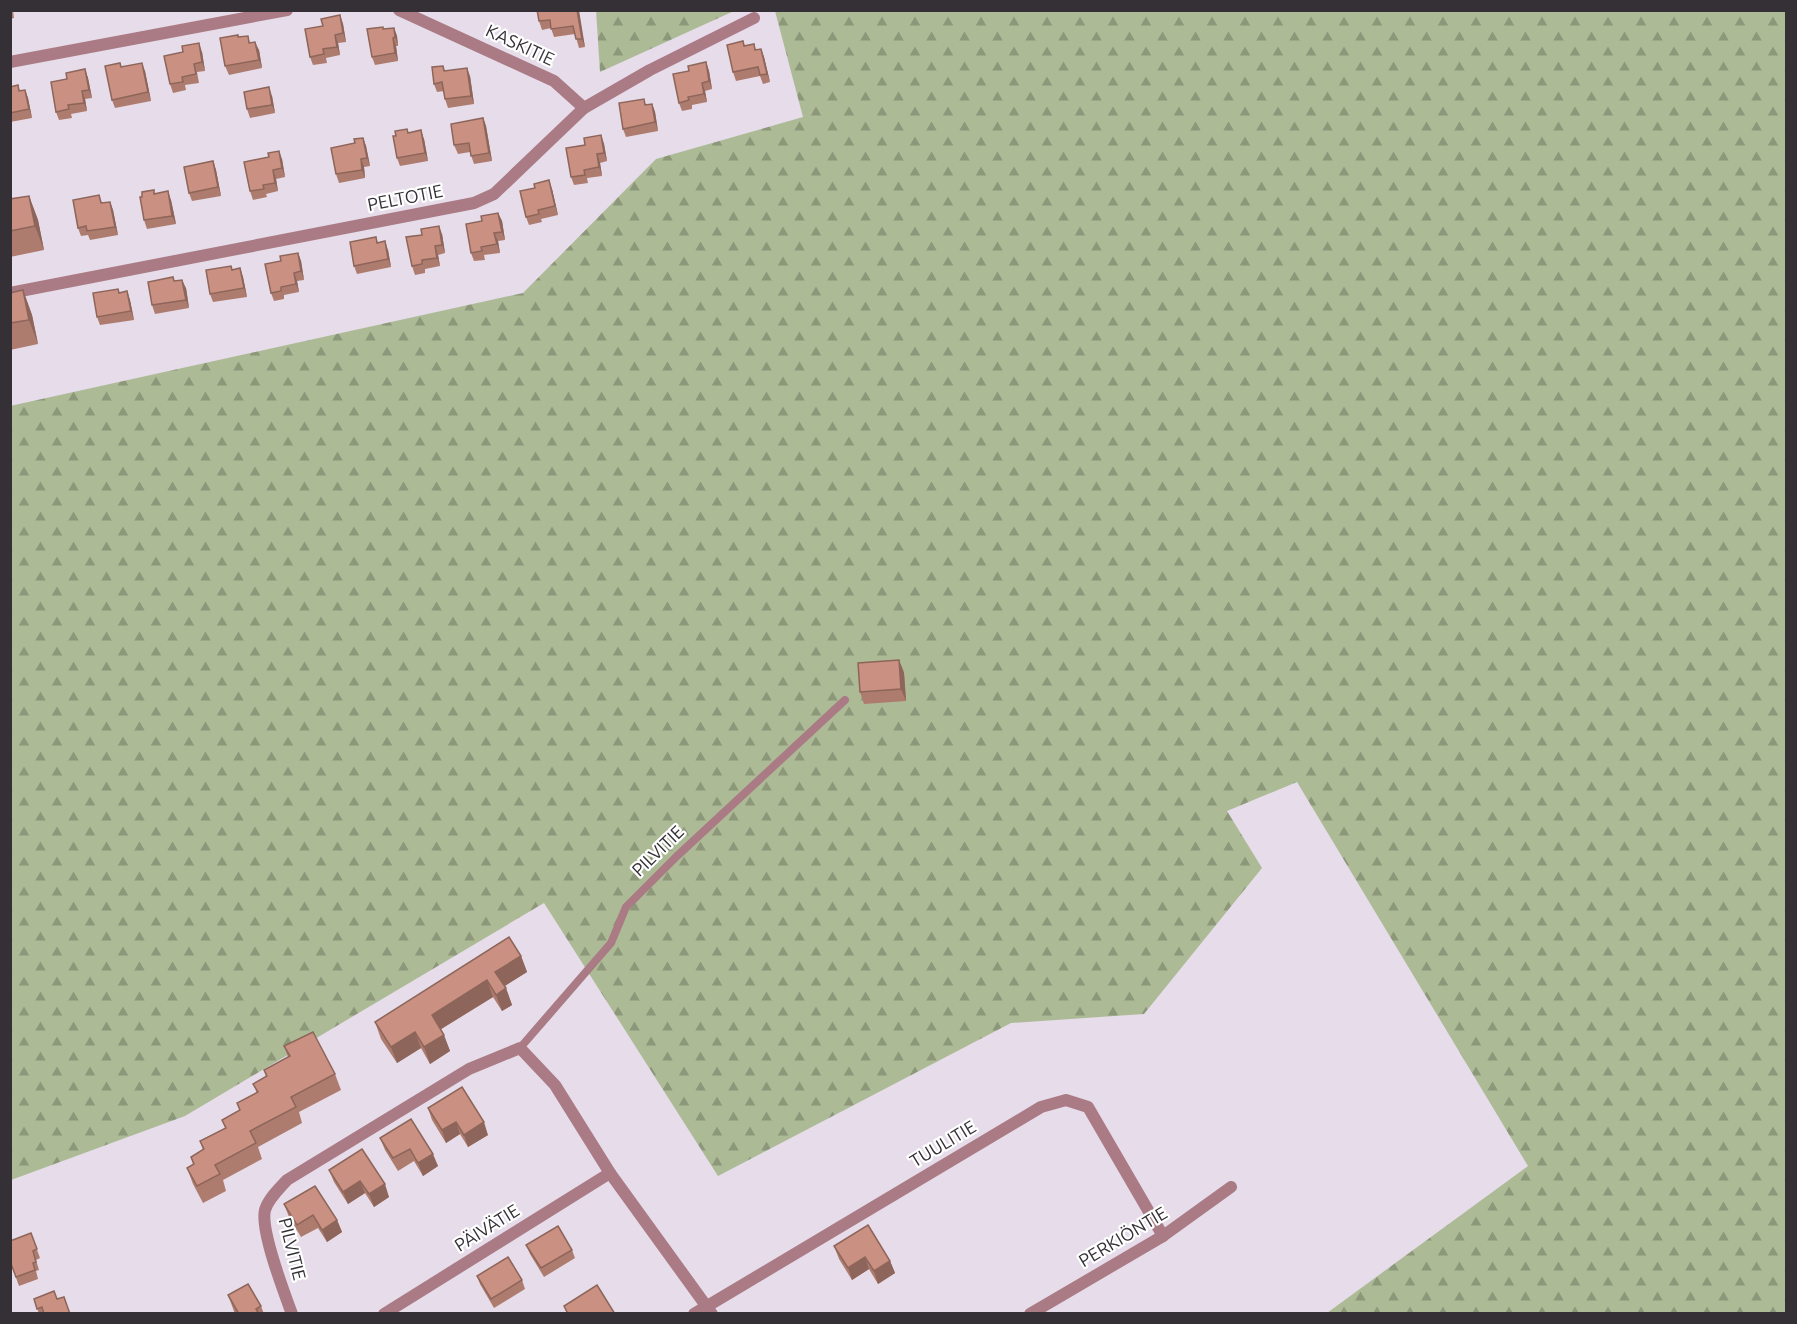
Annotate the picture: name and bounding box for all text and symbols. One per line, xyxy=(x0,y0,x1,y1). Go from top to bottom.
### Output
street label: KASKITIE xyxy=(483,20,558,69)
street label: PELTOTIE xyxy=(365,180,444,214)
street label: PILVITIE xyxy=(627,821,687,880)
street label: TUULITIE xyxy=(906,1116,979,1171)
street label: PÄIVÄTIE xyxy=(451,1200,522,1255)
street label: PERKIÖNTIE xyxy=(1075,1202,1170,1270)
street label: PILVITIE xyxy=(276,1215,310,1282)

